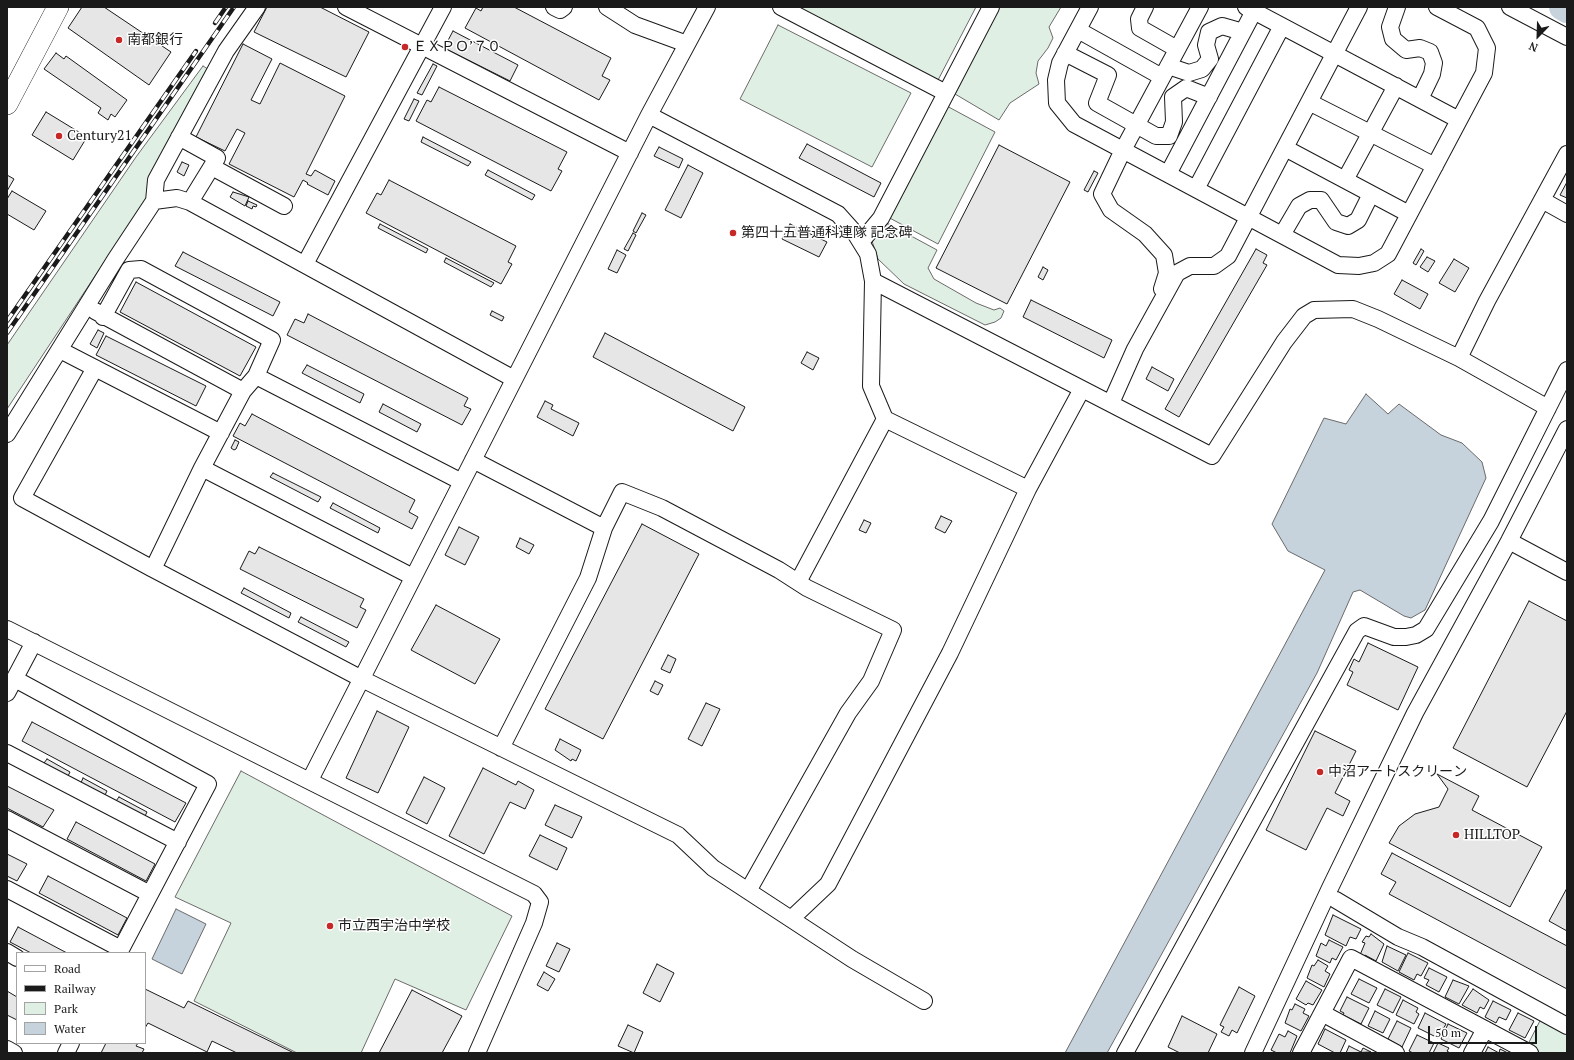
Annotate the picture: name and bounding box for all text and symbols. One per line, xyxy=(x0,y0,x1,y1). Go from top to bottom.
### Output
north arrow xyxy=(1518,16,1558,56)
place label: 南都銀行 xyxy=(127,32,183,48)
marker: 南都銀行 xyxy=(114,35,124,45)
place label: ＥＸＰＯ’７０ xyxy=(413,39,501,55)
text: N xyxy=(1527,39,1540,55)
marker: ＥＸＰＯ’７０ xyxy=(400,42,410,52)
place label: Century21 xyxy=(67,128,132,144)
marker: Century21 xyxy=(54,131,64,141)
place label: 第四十五普通科連隊 記念碑 xyxy=(741,225,912,241)
marker: 第四十五普通科連隊 記念碑 xyxy=(728,228,738,238)
place label: 中沼アートスクリーン xyxy=(1328,764,1467,780)
marker: 中沼アートスクリーン xyxy=(1315,767,1325,777)
place label: HILLTOP xyxy=(1464,827,1520,843)
marker: HILLTOP xyxy=(1451,830,1461,840)
place label: 市立西宇治中学校 xyxy=(338,918,450,934)
marker: 市立西宇治中学校 xyxy=(325,921,335,931)
legend xyxy=(16,952,146,1044)
text: Road xyxy=(54,961,81,976)
text: Railway xyxy=(54,981,96,996)
text: Park xyxy=(54,1001,78,1016)
scale bar xyxy=(1430,1018,1539,1044)
text: Water xyxy=(54,1021,86,1036)
text: 50 m xyxy=(1435,1025,1461,1040)

